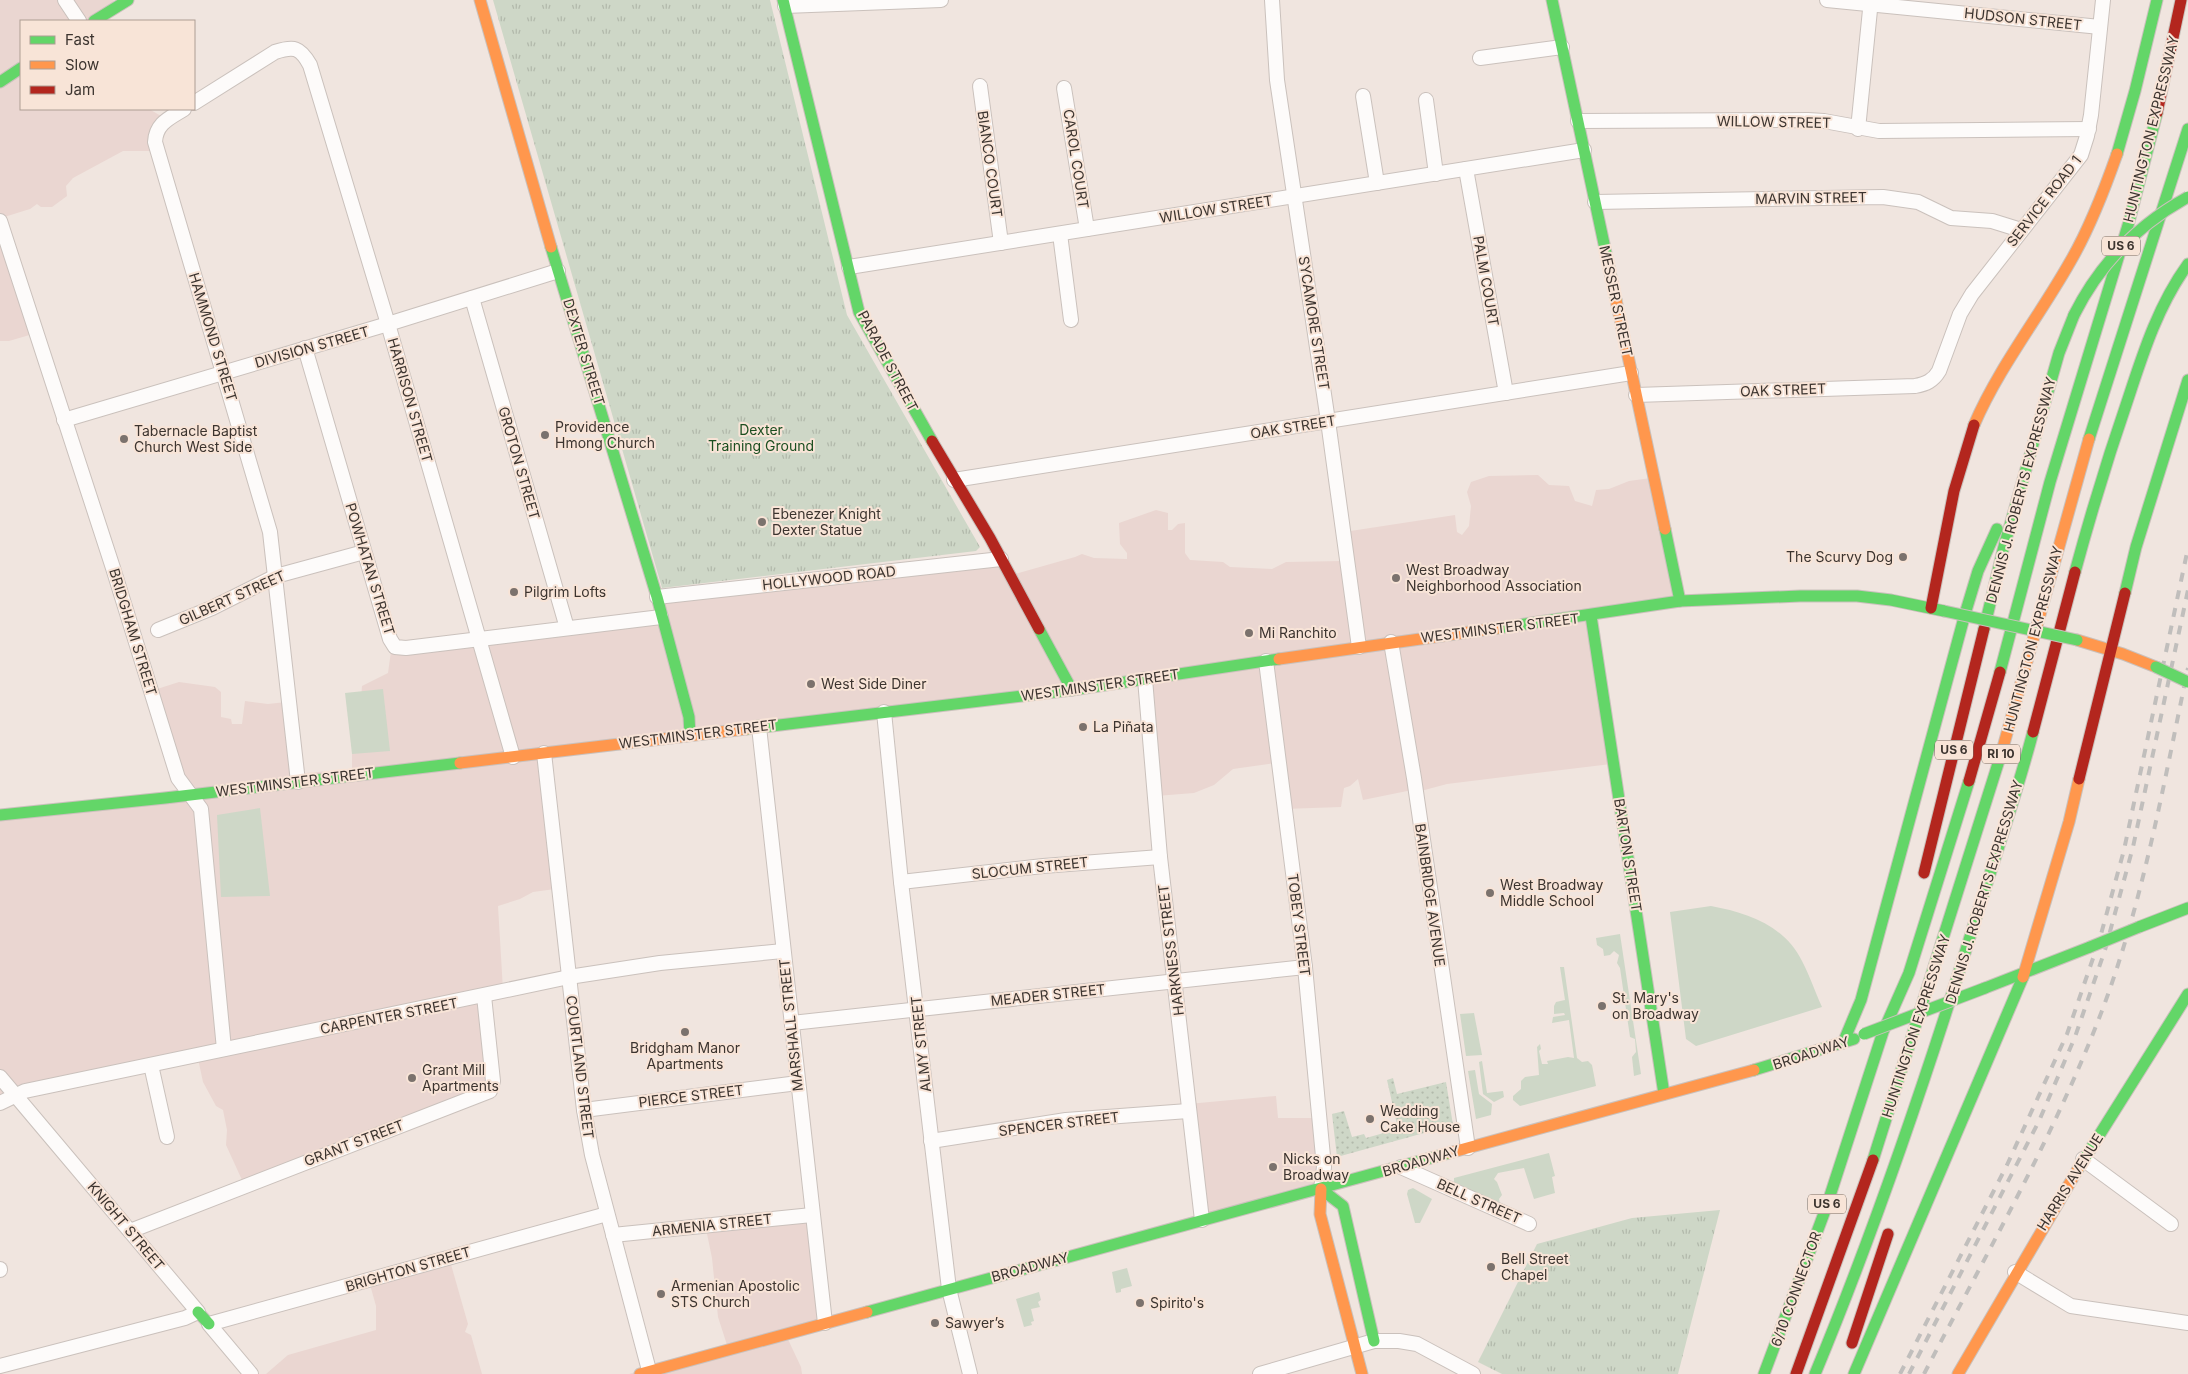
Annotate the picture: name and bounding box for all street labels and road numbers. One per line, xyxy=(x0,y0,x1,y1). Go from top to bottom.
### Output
street label: HUDSON STREET xyxy=(1963,4,2083,33)
street label: HUNTINGTON EXPRESSWAY xyxy=(2119,33,2182,224)
street label: CAROL COURT xyxy=(1060,108,1093,210)
street label: BIANCO COURT xyxy=(975,110,1006,218)
street label: WILLOW STREET xyxy=(1717,112,1831,131)
street label: SERVICE ROAD 1 xyxy=(2003,152,2084,250)
street label: MARVIN STREET xyxy=(1755,188,1867,207)
street label: WILLOW STREET xyxy=(1158,191,1274,226)
street label: PALM COURT xyxy=(1470,234,1503,327)
road number: US 6 xyxy=(2102,237,2140,256)
street label: MESSER STREET xyxy=(1596,244,1637,358)
street label: SYCAMORE STREET xyxy=(1296,255,1333,391)
street label: HAMMOND STREET xyxy=(186,271,241,403)
street label: DEXTER STREET xyxy=(560,296,609,407)
street label: PARADE STREET xyxy=(855,308,922,414)
street label: DIVISION STREET xyxy=(253,322,371,371)
street label: HARRISON STREET xyxy=(385,336,436,464)
street label: DENNIS J. ROBERTS EXPRESSWAY xyxy=(1982,374,2059,605)
street label: OAK STREET xyxy=(1740,380,1826,399)
street label: GROTON STREET xyxy=(495,405,544,521)
street label: OAK STREET xyxy=(1249,411,1337,442)
street label: POWHATAN STREET xyxy=(342,501,399,637)
street label: HUNTINGTON EXPRESSWAY xyxy=(1999,543,2066,734)
street label: HOLLYWOOD ROAD xyxy=(761,562,897,593)
street label: BRIDGHAM STREET xyxy=(106,566,161,697)
street label: GILBERT STREET xyxy=(176,566,288,629)
street label: WESTMINSTER STREET xyxy=(1420,609,1580,646)
street label: WESTMINSTER STREET xyxy=(1020,665,1180,704)
street label: WESTMINSTER STREET xyxy=(618,715,778,752)
road number: US 6 xyxy=(1935,740,1973,760)
road number: RI 10 xyxy=(1982,744,2020,764)
street label: WESTMINSTER STREET xyxy=(215,763,375,800)
street label: DENNIS J. ROBERTS EXPRESSWAY xyxy=(1941,777,2026,1006)
street label: BARTON STREET xyxy=(1611,797,1646,913)
street label: BAINBRIDGE AVENUE xyxy=(1412,822,1449,967)
street label: SLOCUM STREET xyxy=(971,853,1089,882)
street label: TOBEY STREET xyxy=(1285,873,1314,977)
street label: HARKNESS STREET xyxy=(1154,883,1187,1017)
street label: HUNTINGTON EXPRESSWAY xyxy=(1878,931,1953,1120)
street label: MARSHALL STREET xyxy=(775,958,806,1092)
street label: MEADER STREET xyxy=(990,980,1106,1009)
street label: CARPENTER STREET xyxy=(319,994,459,1037)
street label: COURTLAND STREET xyxy=(563,994,598,1140)
street label: ALMY STREET xyxy=(907,995,934,1093)
street label: BROADWAY xyxy=(1771,1032,1852,1073)
street label: PIERCE STREET xyxy=(637,1081,744,1110)
street label: SPENCER STREET xyxy=(998,1108,1120,1139)
street label: GRANT STREET xyxy=(302,1116,406,1169)
street label: HARRIS AVENUE xyxy=(2033,1130,2106,1233)
street label: BROADWAY xyxy=(1380,1141,1462,1180)
street label: BELL STREET xyxy=(1435,1174,1524,1227)
street label: KNIGHT STREET xyxy=(84,1178,168,1273)
road number: US 6 xyxy=(1808,1194,1846,1214)
street label: ARMENIA STREET xyxy=(651,1210,773,1239)
street label: 6/10 CONNECTOR xyxy=(1767,1229,1824,1349)
street label: BRIGHTON STREET xyxy=(343,1243,472,1295)
street label: BROADWAY xyxy=(989,1248,1071,1285)

